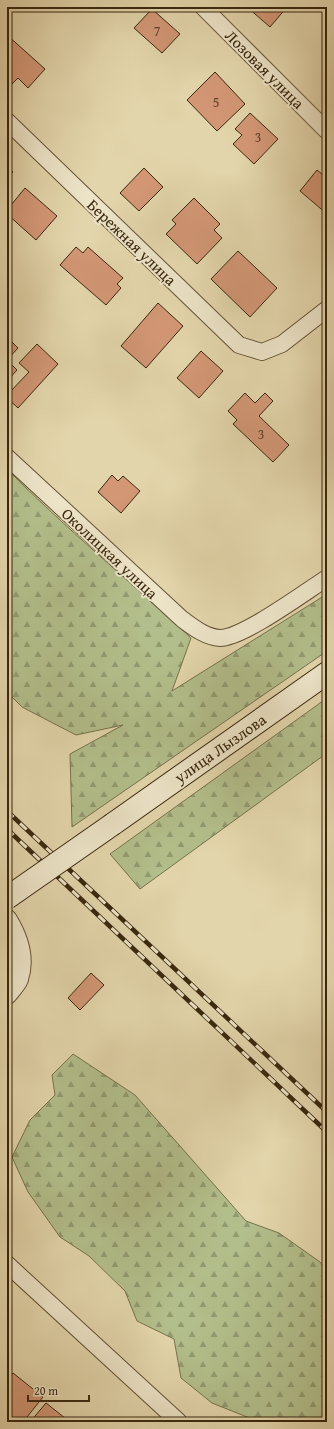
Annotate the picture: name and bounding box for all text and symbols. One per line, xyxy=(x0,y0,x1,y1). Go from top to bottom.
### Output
house number: 7 xyxy=(154,21,161,41)
street label: Лозовая улица xyxy=(220,24,310,114)
house number: 5 xyxy=(213,92,219,112)
house number: 3 xyxy=(255,127,261,147)
street label: Бережная улица xyxy=(82,193,182,291)
house number: 3 xyxy=(258,424,264,444)
street label: Околицкая улица xyxy=(56,502,164,604)
street label: улица Лызлова xyxy=(168,707,271,789)
scale bar xyxy=(28,1377,89,1403)
text: 20 m xyxy=(34,1382,58,1399)

